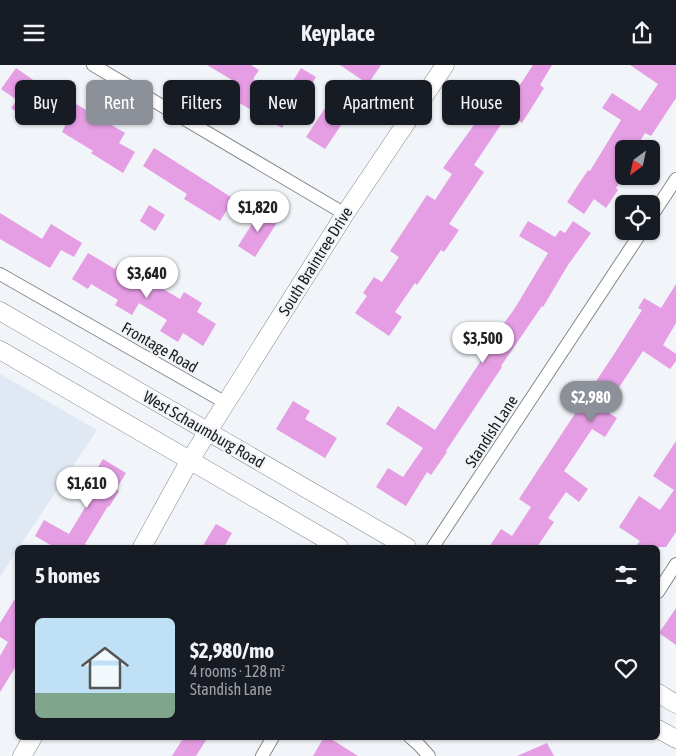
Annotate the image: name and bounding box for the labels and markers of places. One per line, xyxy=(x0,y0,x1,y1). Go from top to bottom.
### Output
pin: $1,820 xyxy=(217,191,299,233)
pin: $3,640 xyxy=(106,257,188,299)
pin: $3,500 xyxy=(442,321,524,364)
pin: $2,980 xyxy=(550,381,632,423)
pin: $1,610 xyxy=(46,467,128,509)

